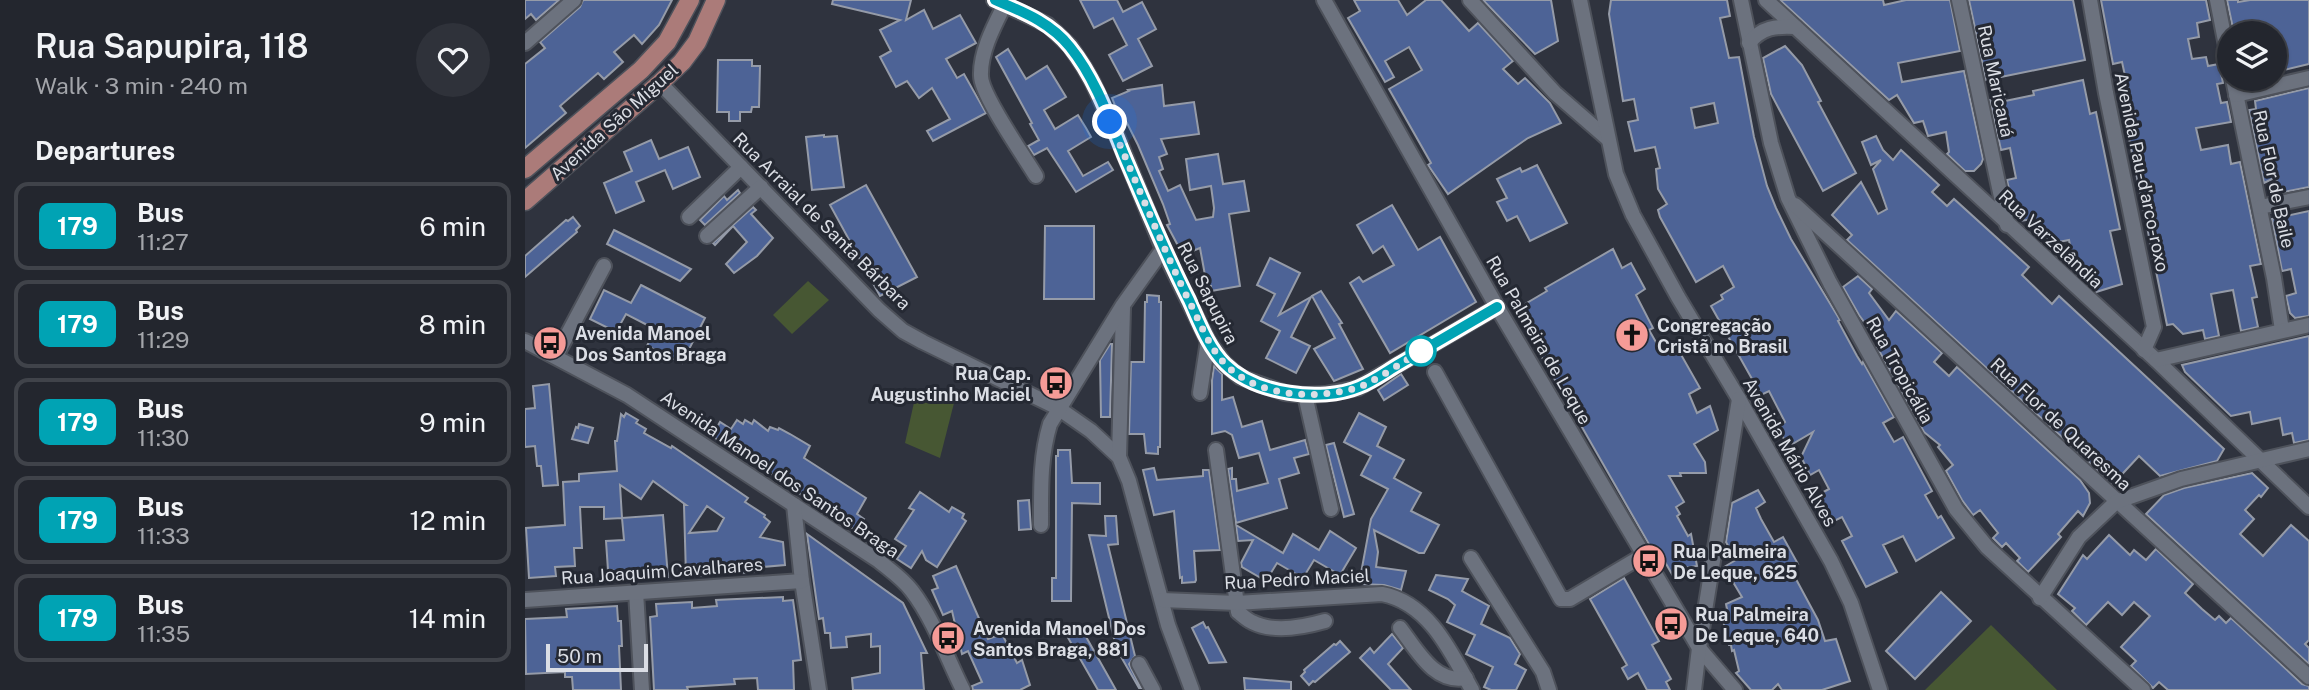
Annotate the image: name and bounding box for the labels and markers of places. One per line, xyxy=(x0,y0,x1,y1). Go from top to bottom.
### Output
place label: Congregação Cristã no Brasil xyxy=(1657,315,1788,357)
church icon: Congregação Cristã no Brasil xyxy=(1613,316,1651,354)
place label: Avenida Manoel Dos Santos Braga xyxy=(575,323,727,365)
bus stop icon: Avenida Manoel Dos Santos Braga xyxy=(531,324,569,362)
unlabelled marker xyxy=(1406,336,1436,366)
place label: Rua Cap. Augustinho Maciel xyxy=(871,363,1031,405)
bus stop icon: Rua Cap. Augustinho Maciel xyxy=(1037,364,1075,402)
place label: Rua Palmeira De Leque, 625 xyxy=(1673,541,1797,583)
bus stop icon: Rua Palmeira De Leque, 625 xyxy=(1630,542,1668,580)
place label: Rua Palmeira De Leque, 640 xyxy=(1695,604,1819,646)
bus stop icon: Rua Palmeira De Leque, 640 xyxy=(1652,605,1690,643)
place label: Avenida Manoel Dos Santos Braga, 881 xyxy=(973,618,1146,660)
bus stop icon: Avenida Manoel Dos Santos Braga, 881 xyxy=(929,619,967,657)

